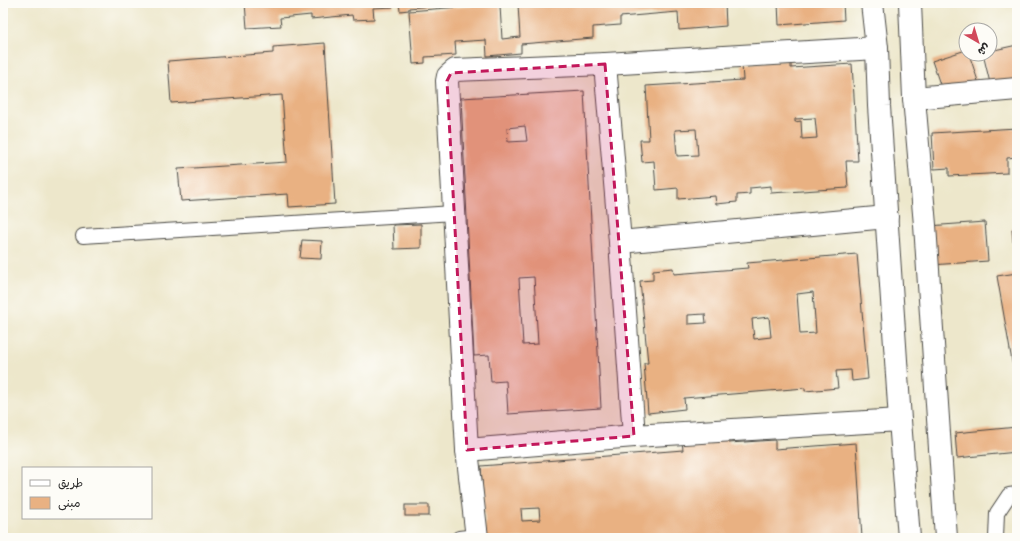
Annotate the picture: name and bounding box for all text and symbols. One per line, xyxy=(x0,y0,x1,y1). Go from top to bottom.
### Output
north arrow xyxy=(958,22,998,62)
text: ش xyxy=(974,40,991,57)
legend xyxy=(22,467,152,519)
text: طريق xyxy=(58,478,83,492)
text: مبنى xyxy=(58,498,81,512)

